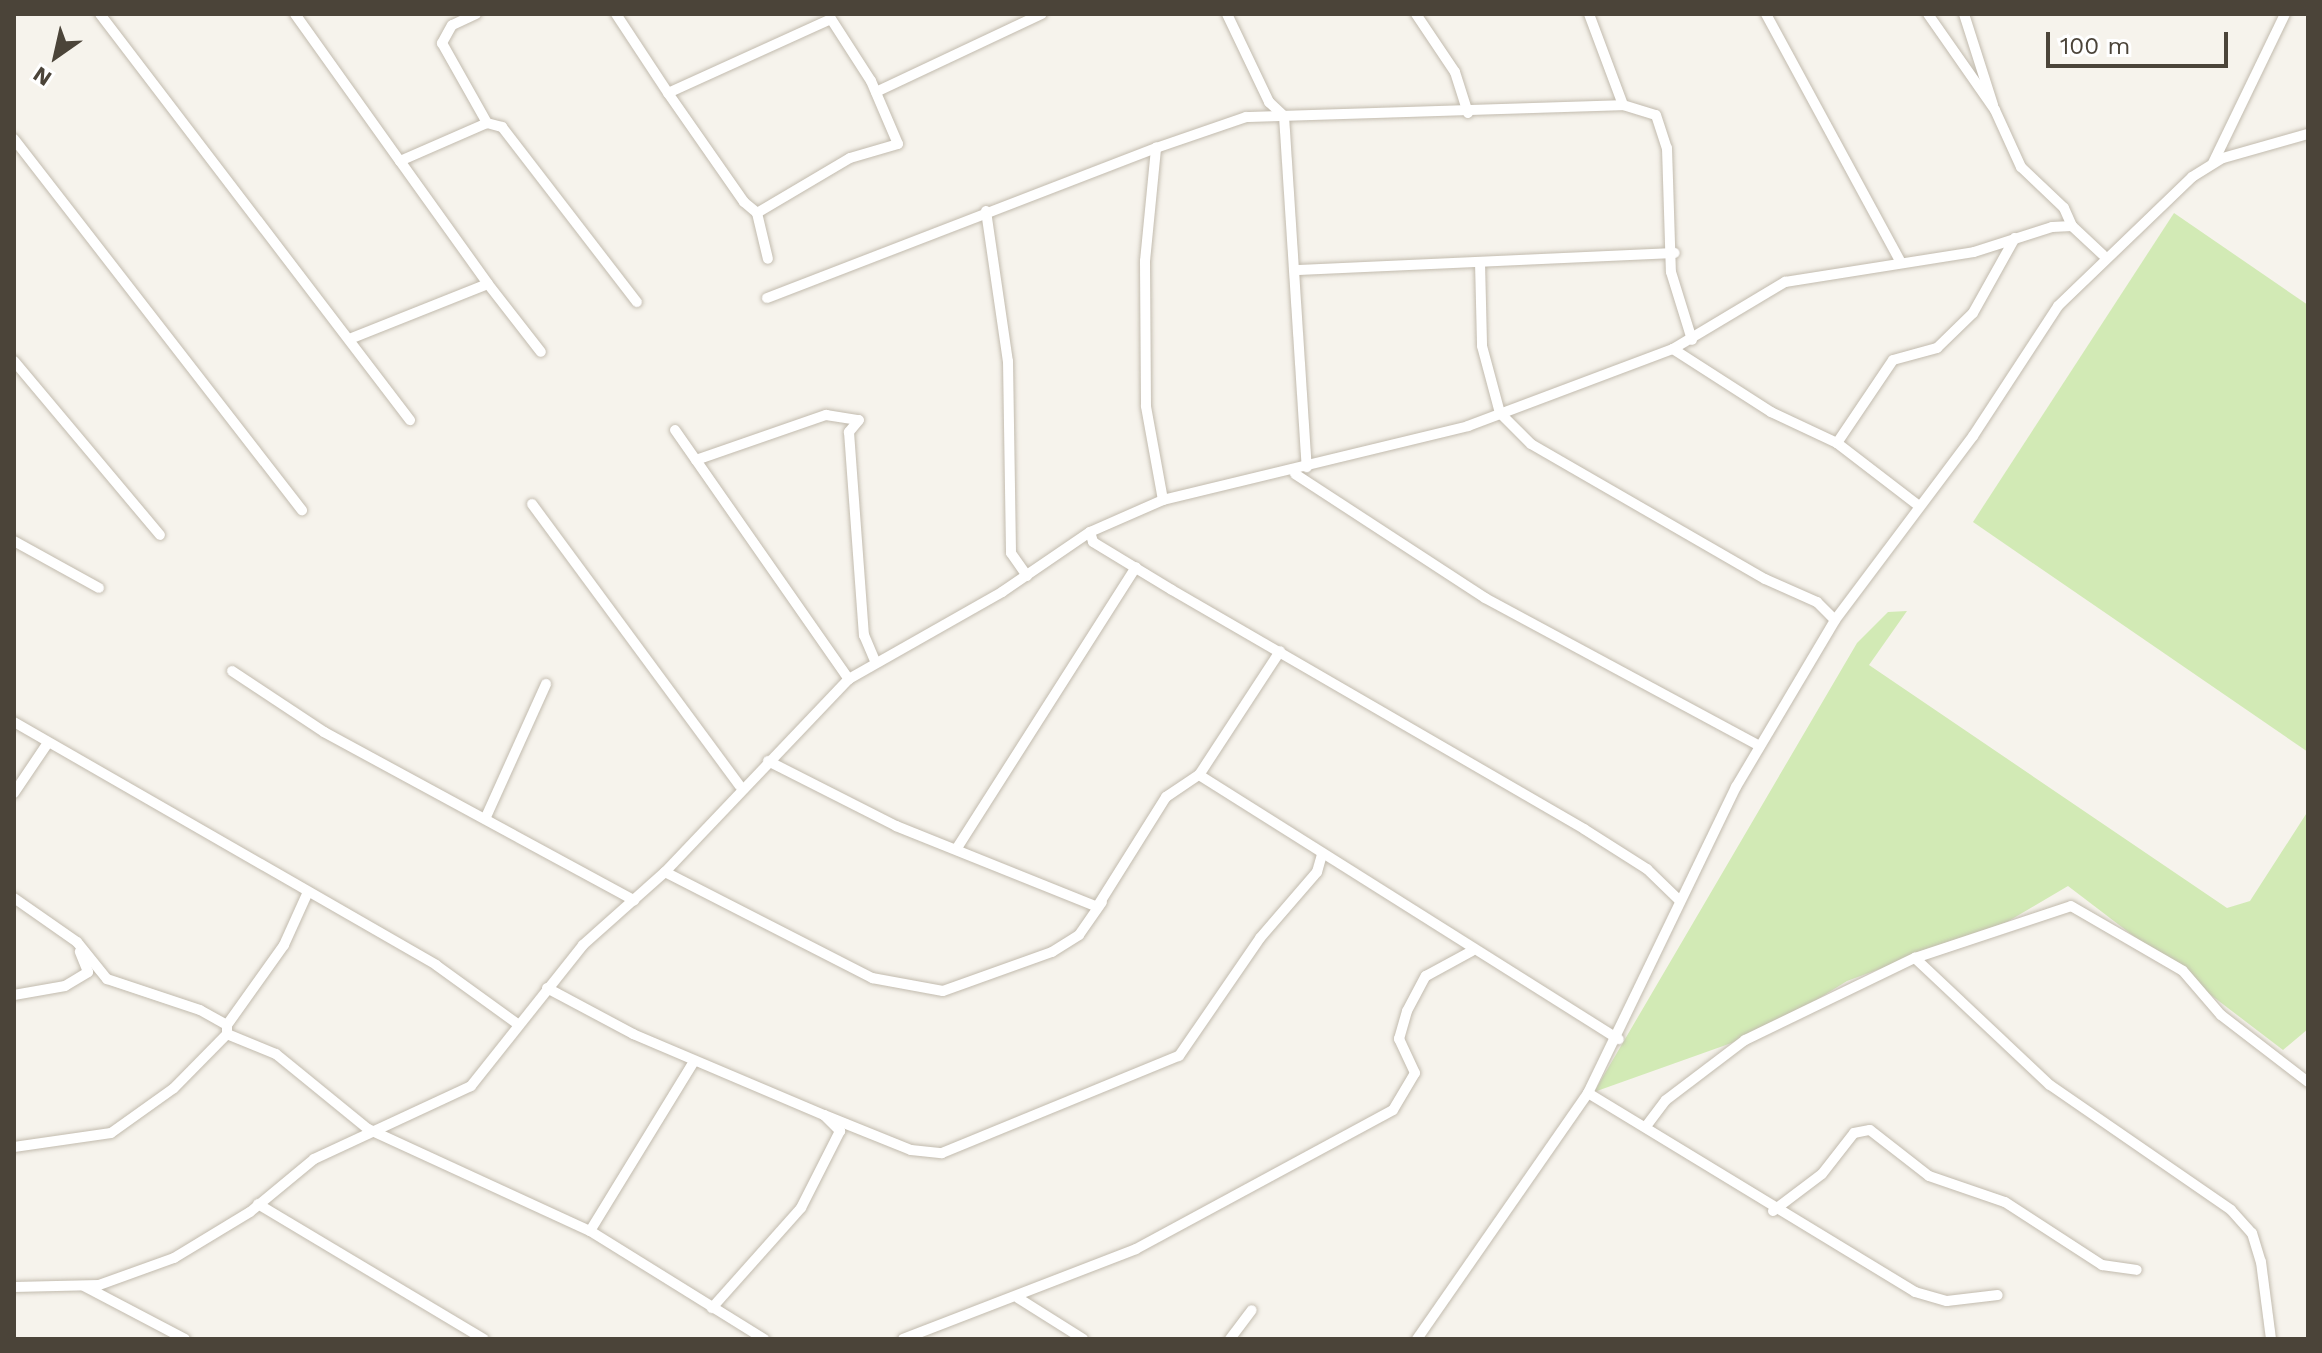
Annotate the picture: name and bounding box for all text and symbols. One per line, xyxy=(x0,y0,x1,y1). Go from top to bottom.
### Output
north arrow xyxy=(16,16,96,96)
scale bar xyxy=(2050,16,2232,66)
text: 100 m xyxy=(2060,32,2130,60)
text: N xyxy=(29,61,56,91)

